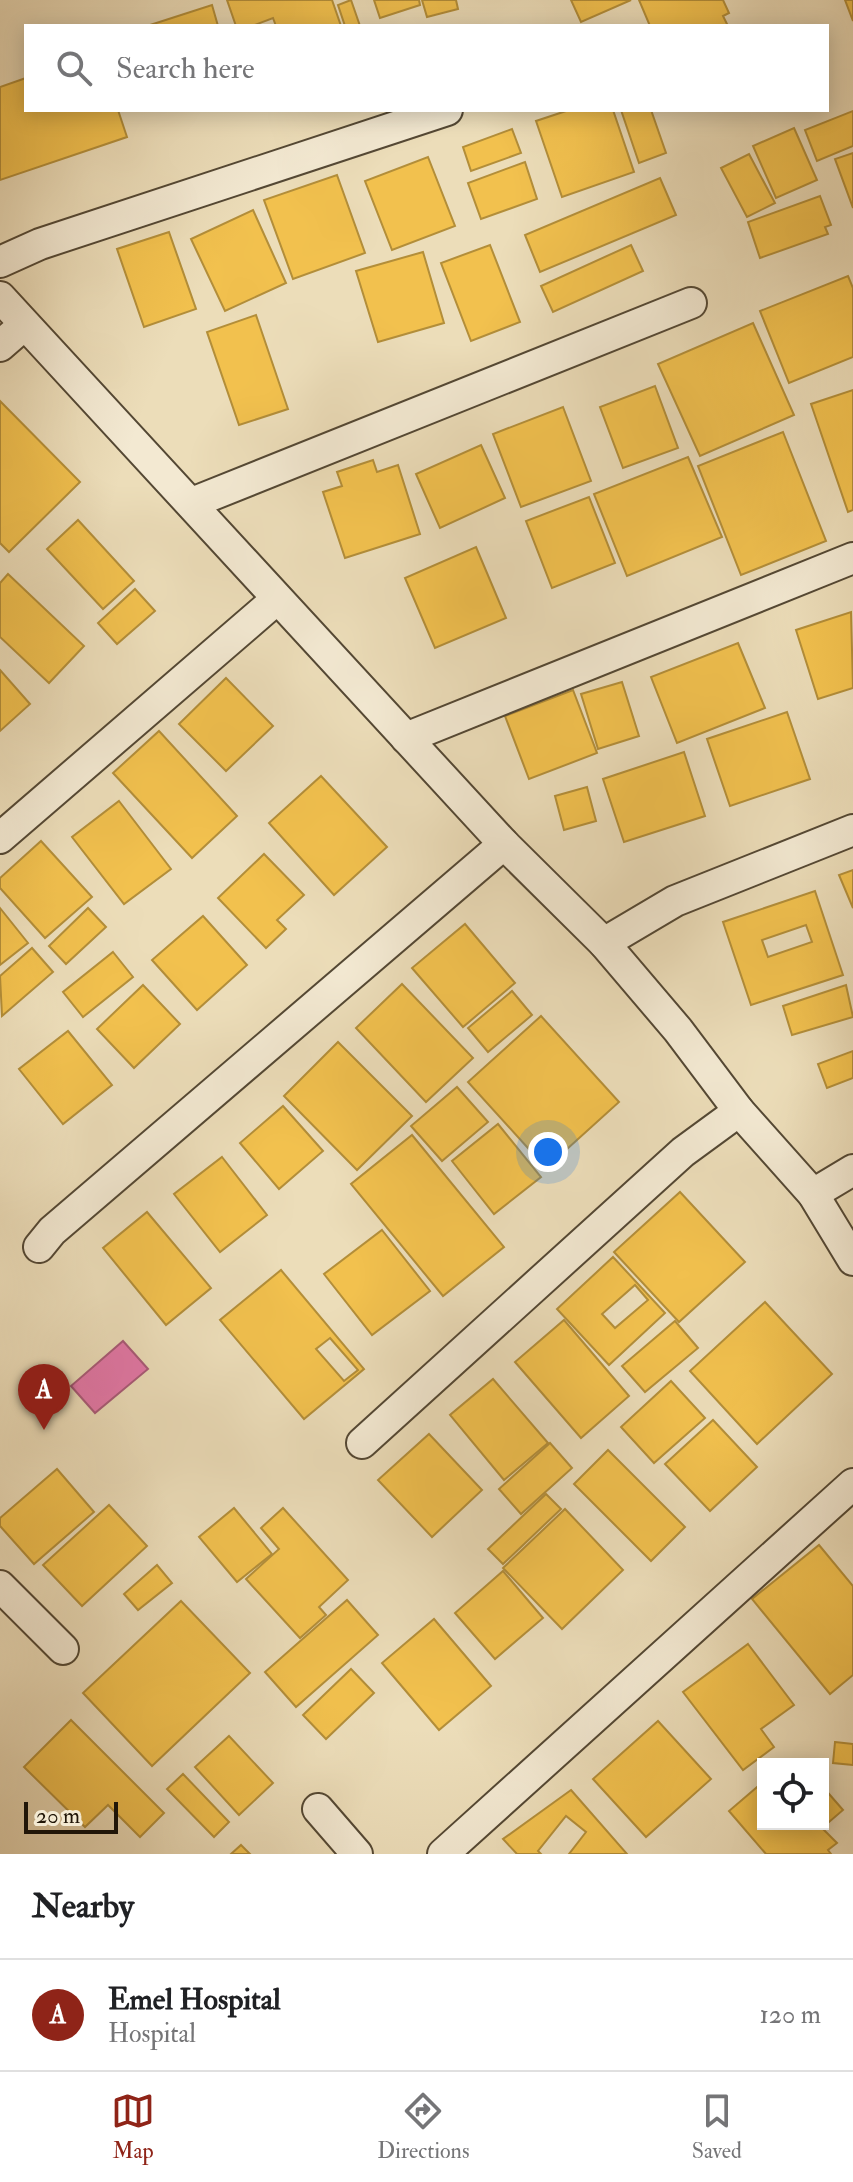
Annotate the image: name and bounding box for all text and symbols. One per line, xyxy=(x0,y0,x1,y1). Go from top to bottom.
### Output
search box xyxy=(24,24,829,112)
icon: search xyxy=(52,46,96,90)
text: Search here xyxy=(116,50,255,87)
your location xyxy=(528,1132,568,1172)
pin: A xyxy=(18,1364,70,1430)
map controls xyxy=(757,1758,829,1830)
button: locate xyxy=(757,1758,829,1830)
scale bar xyxy=(24,1798,118,1834)
text: 20 m xyxy=(36,1802,80,1830)
text: Nearby xyxy=(32,1885,134,1928)
text: Emel Hospital xyxy=(108,1981,281,2018)
text: A xyxy=(50,1999,66,2031)
text: 120 m xyxy=(760,1999,821,2031)
text: Hospital xyxy=(108,2018,196,2050)
tab: Map xyxy=(111,2089,155,2165)
tab: Directions xyxy=(377,2089,470,2165)
tab: Saved xyxy=(692,2089,742,2165)

